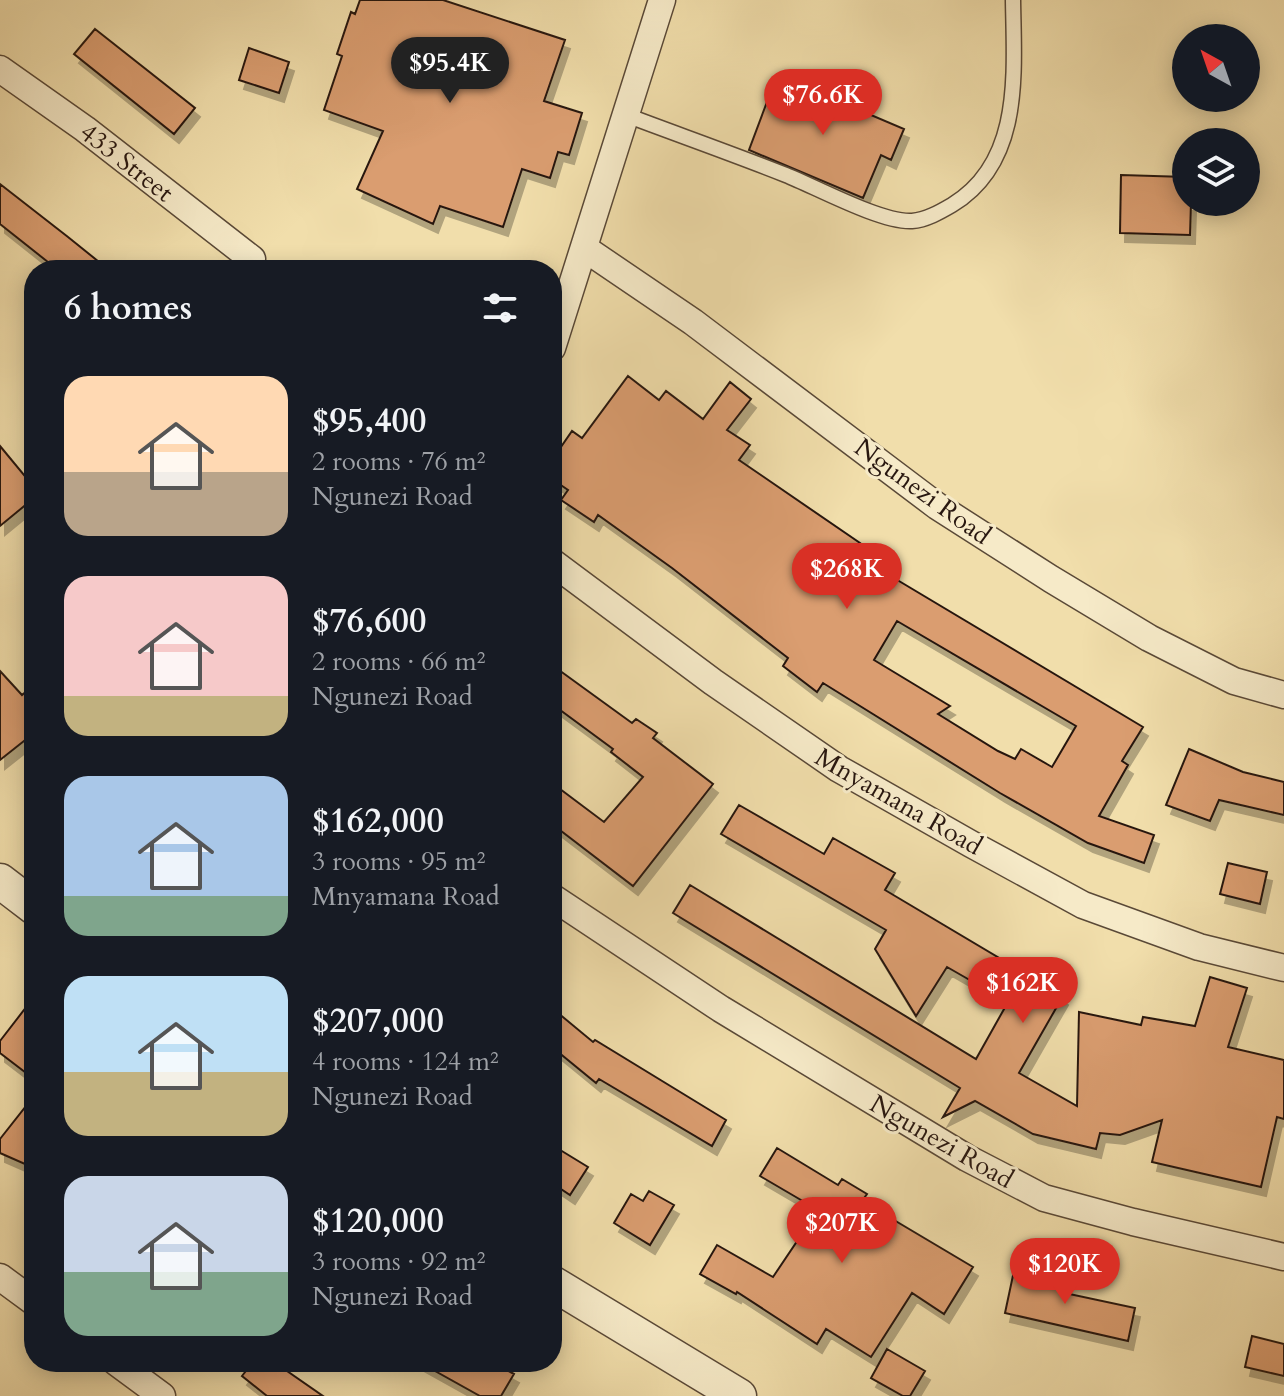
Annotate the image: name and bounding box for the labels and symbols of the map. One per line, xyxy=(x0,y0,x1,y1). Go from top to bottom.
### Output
north arrow xyxy=(1172,24,1260,112)
pin: $95.4K xyxy=(385,37,515,105)
pin: $76.6K xyxy=(758,69,888,137)
street label: 433 Street xyxy=(73,115,181,210)
street label: Ngunezi Road xyxy=(847,430,998,553)
pin: $268K xyxy=(791,543,903,611)
street label: Mnyamana Road xyxy=(809,739,989,864)
pin: $162K xyxy=(967,957,1079,1025)
street label: Ngunezi Road xyxy=(863,1086,1020,1197)
pin: $207K xyxy=(786,1197,898,1265)
pin: $120K xyxy=(1009,1238,1121,1306)

